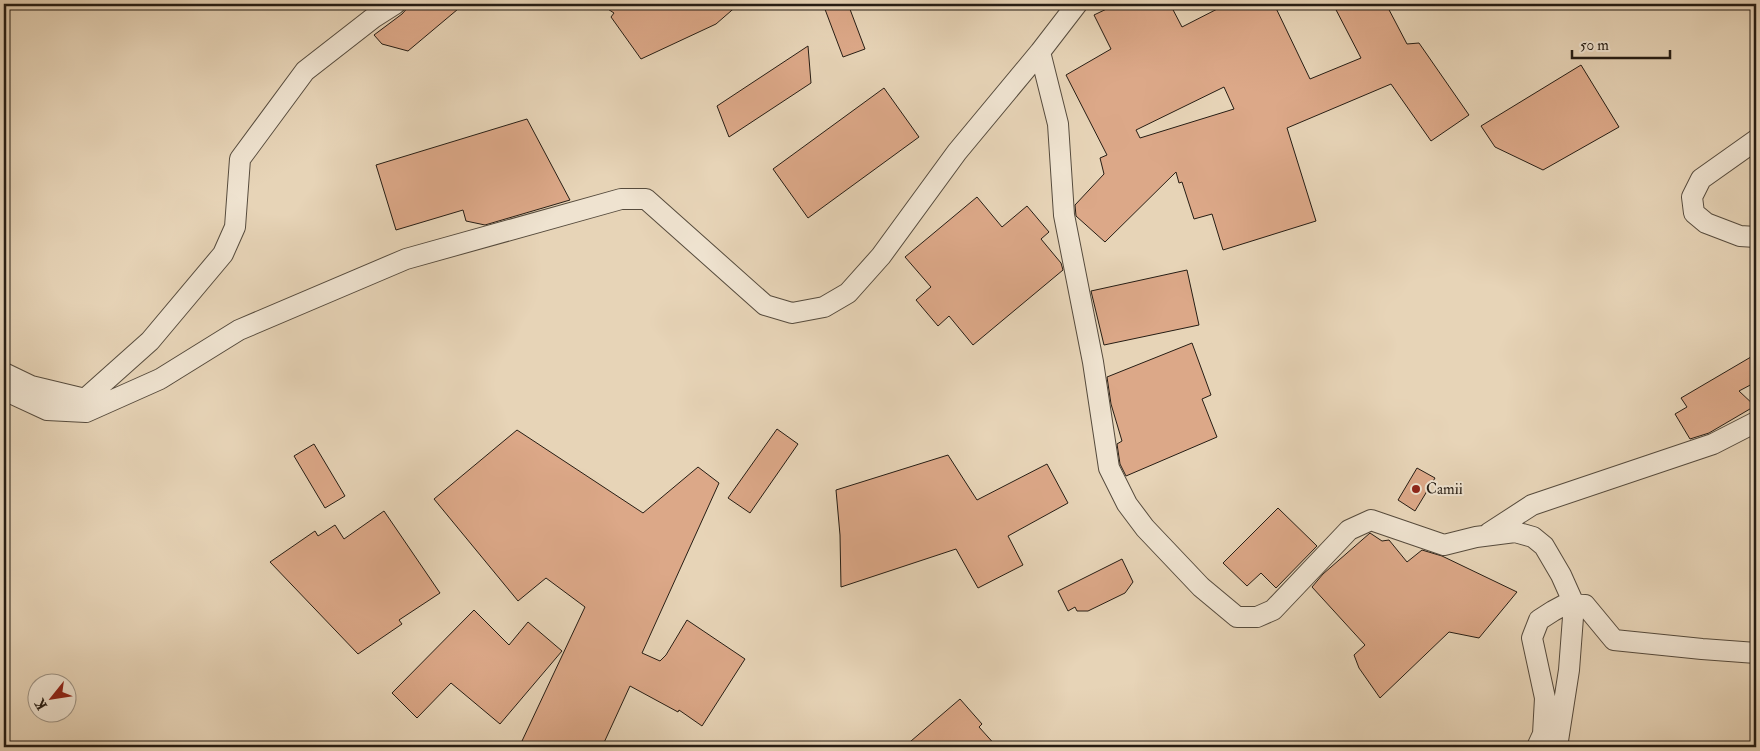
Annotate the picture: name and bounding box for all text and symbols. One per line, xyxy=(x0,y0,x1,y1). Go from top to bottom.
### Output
scale bar xyxy=(1572,28,1670,60)
text: 50 m xyxy=(1580,36,1609,55)
place label: Camii xyxy=(1426,480,1463,499)
marker: Camii xyxy=(1410,483,1422,495)
north arrow xyxy=(28,674,78,724)
text: K xyxy=(31,695,51,713)

